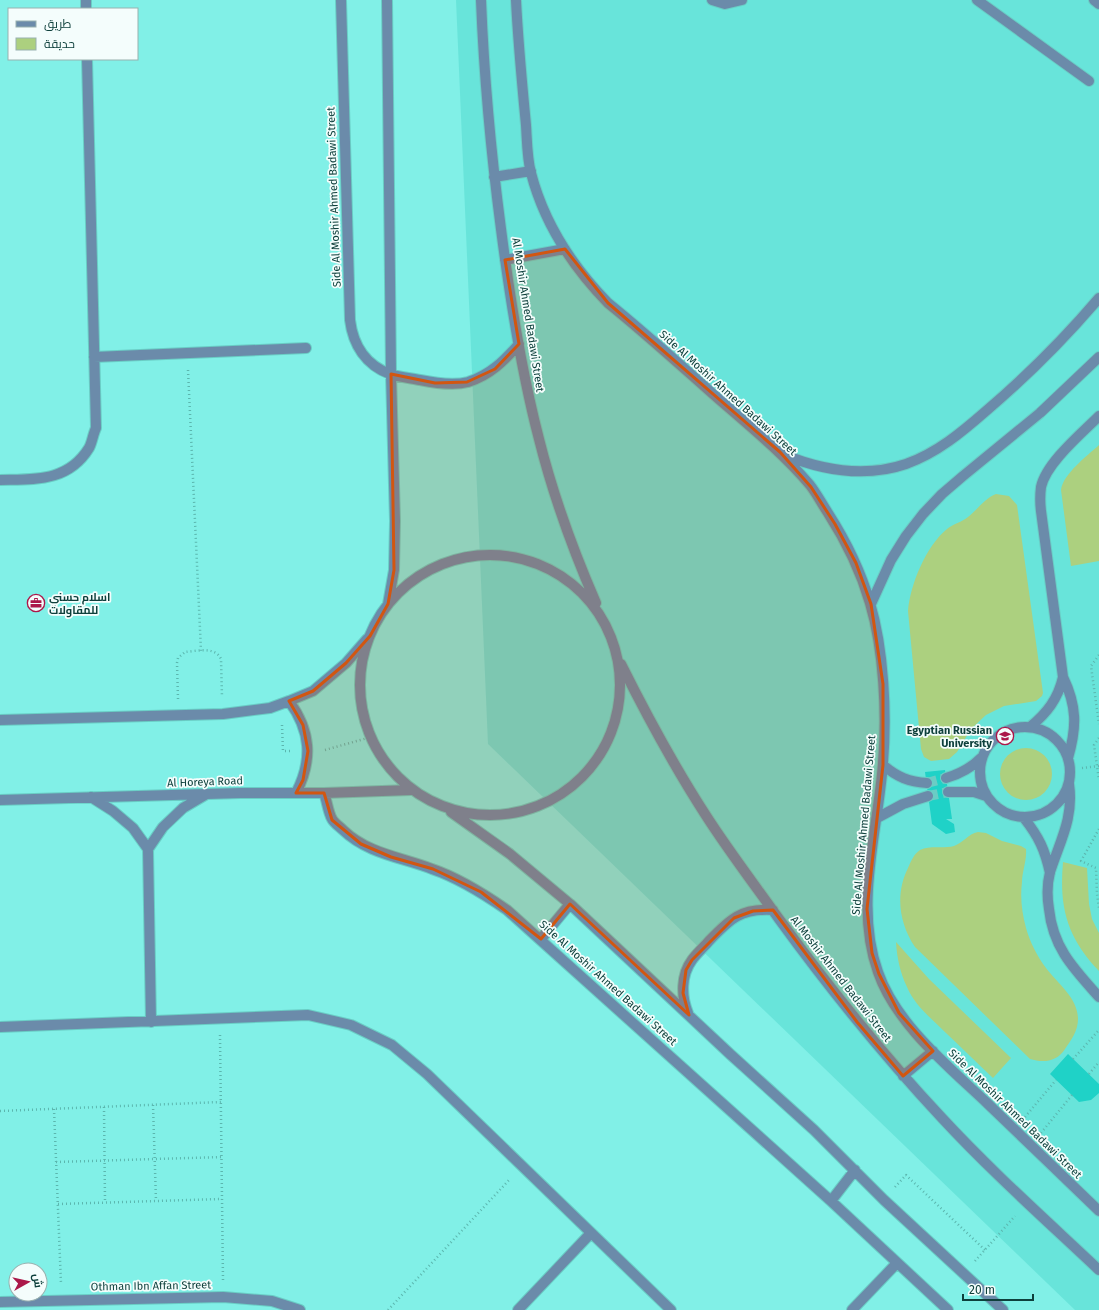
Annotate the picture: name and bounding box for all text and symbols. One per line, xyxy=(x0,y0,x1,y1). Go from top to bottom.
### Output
legend xyxy=(8,8,138,60)
text: طريق xyxy=(44,17,72,31)
text: حديقة xyxy=(44,37,75,51)
street label: Side Al Moshir Ahmed Badawi Street xyxy=(324,107,344,287)
street label: Al Moshir Ahmed Badawi Street xyxy=(509,237,547,393)
street label: Side Al Moshir Ahmed Badawi Street xyxy=(657,328,799,458)
place label: اسلام حسني للمقاولات xyxy=(49,591,110,618)
office icon: اسلام حسني للمقاولات xyxy=(26,593,46,613)
place label: Egyptian Russian University xyxy=(907,724,992,750)
school or university icon: Egyptian Russian University xyxy=(995,726,1015,746)
street label: Side Al Moshir Ahmed Badawi Street xyxy=(850,735,878,915)
street label: Al Horeya Road xyxy=(167,774,243,790)
street label: Al Moshir Ahmed Badawi Street xyxy=(788,914,894,1044)
street label: Side Al Moshir Ahmed Badawi Street xyxy=(537,918,679,1048)
street label: Side Al Moshir Ahmed Badawi Street xyxy=(946,1047,1084,1181)
north arrow xyxy=(8,1262,48,1302)
text: ش xyxy=(30,1273,45,1289)
scale bar xyxy=(963,1276,1033,1302)
street label: Othman Ibn Affan Street xyxy=(91,1278,211,1294)
text: 20 m xyxy=(969,1283,995,1297)

